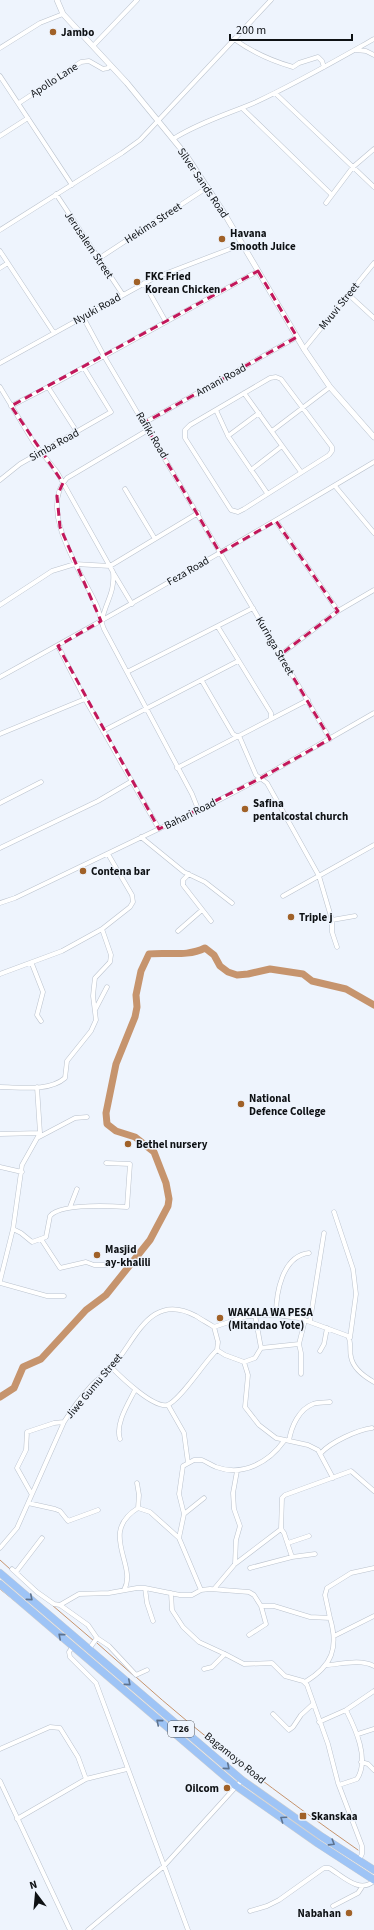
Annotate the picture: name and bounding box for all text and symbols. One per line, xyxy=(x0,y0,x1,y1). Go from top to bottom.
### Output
scale bar xyxy=(230,16,352,42)
text: 200 m xyxy=(236,22,266,39)
place label: Jambo xyxy=(61,25,94,40)
marker: Jambo xyxy=(48,27,58,37)
street label: Apollo Lane xyxy=(27,59,81,101)
street label: Silver Sands Road xyxy=(174,145,232,221)
street label: Hekima Street xyxy=(122,199,185,247)
street label: Jerusalem Street xyxy=(61,209,117,282)
place label: Havana Smooth Juice xyxy=(230,226,296,254)
marker: Havana Smooth Juice xyxy=(217,234,227,244)
place label: FKC Fried Korean Chicken xyxy=(145,269,220,297)
marker: FKC Fried Korean Chicken xyxy=(132,277,142,287)
street label: Mvuvi Street xyxy=(315,279,363,333)
street label: Nyuki Road xyxy=(71,290,123,328)
street label: Amani Road xyxy=(193,360,249,400)
street label: Rafiki Road xyxy=(132,409,172,461)
street label: Simba Road xyxy=(26,425,82,465)
street label: Feza Road xyxy=(164,553,212,589)
street label: Kuringa Street xyxy=(252,614,298,678)
street label: Bahari Road xyxy=(162,795,218,833)
place label: Safina pentalcostal church xyxy=(253,796,348,824)
marker: Safina pentalcostal church xyxy=(240,804,250,814)
place label: Contena bar xyxy=(91,864,151,879)
marker: Contena bar xyxy=(78,866,88,876)
place label: Triple j xyxy=(299,910,332,925)
marker: Triple j xyxy=(286,912,296,922)
place label: National Defence College xyxy=(249,1091,326,1119)
marker: National Defence College xyxy=(236,1099,246,1109)
place label: Bethel nursery xyxy=(136,1137,208,1152)
marker: Bethel nursery xyxy=(123,1139,133,1149)
place label: Masjid ay-khalili xyxy=(105,1242,151,1270)
marker: Masjid ay-khalili xyxy=(92,1250,102,1260)
place label: WAKALA WA PESA (Mitandao Yote) xyxy=(228,1305,313,1333)
marker: WAKALA WA PESA (Mitandao Yote) xyxy=(215,1313,225,1323)
street label: Jiwe Gumu Street xyxy=(62,1350,126,1422)
one-way arrow xyxy=(25,1594,32,1601)
one-way arrow xyxy=(58,1634,66,1641)
one-way arrow xyxy=(123,1678,131,1686)
one-way arrow xyxy=(157,1719,164,1726)
road number: T26 xyxy=(168,1721,194,1737)
street label: Bagamoyo Road xyxy=(201,1729,269,1787)
one-way arrow xyxy=(223,1763,230,1770)
place label: Oilcom xyxy=(185,1781,219,1796)
marker: Oilcom xyxy=(222,1783,232,1793)
place label: Skanskaa xyxy=(311,1809,358,1824)
marker: Skanskaa xyxy=(298,1811,308,1821)
one-way arrow xyxy=(281,1817,288,1824)
one-way arrow xyxy=(328,1839,335,1846)
north arrow xyxy=(16,1874,56,1914)
text: N xyxy=(28,1877,39,1893)
place label: Nabahan xyxy=(298,1906,341,1921)
marker: Nabahan xyxy=(344,1908,354,1918)

